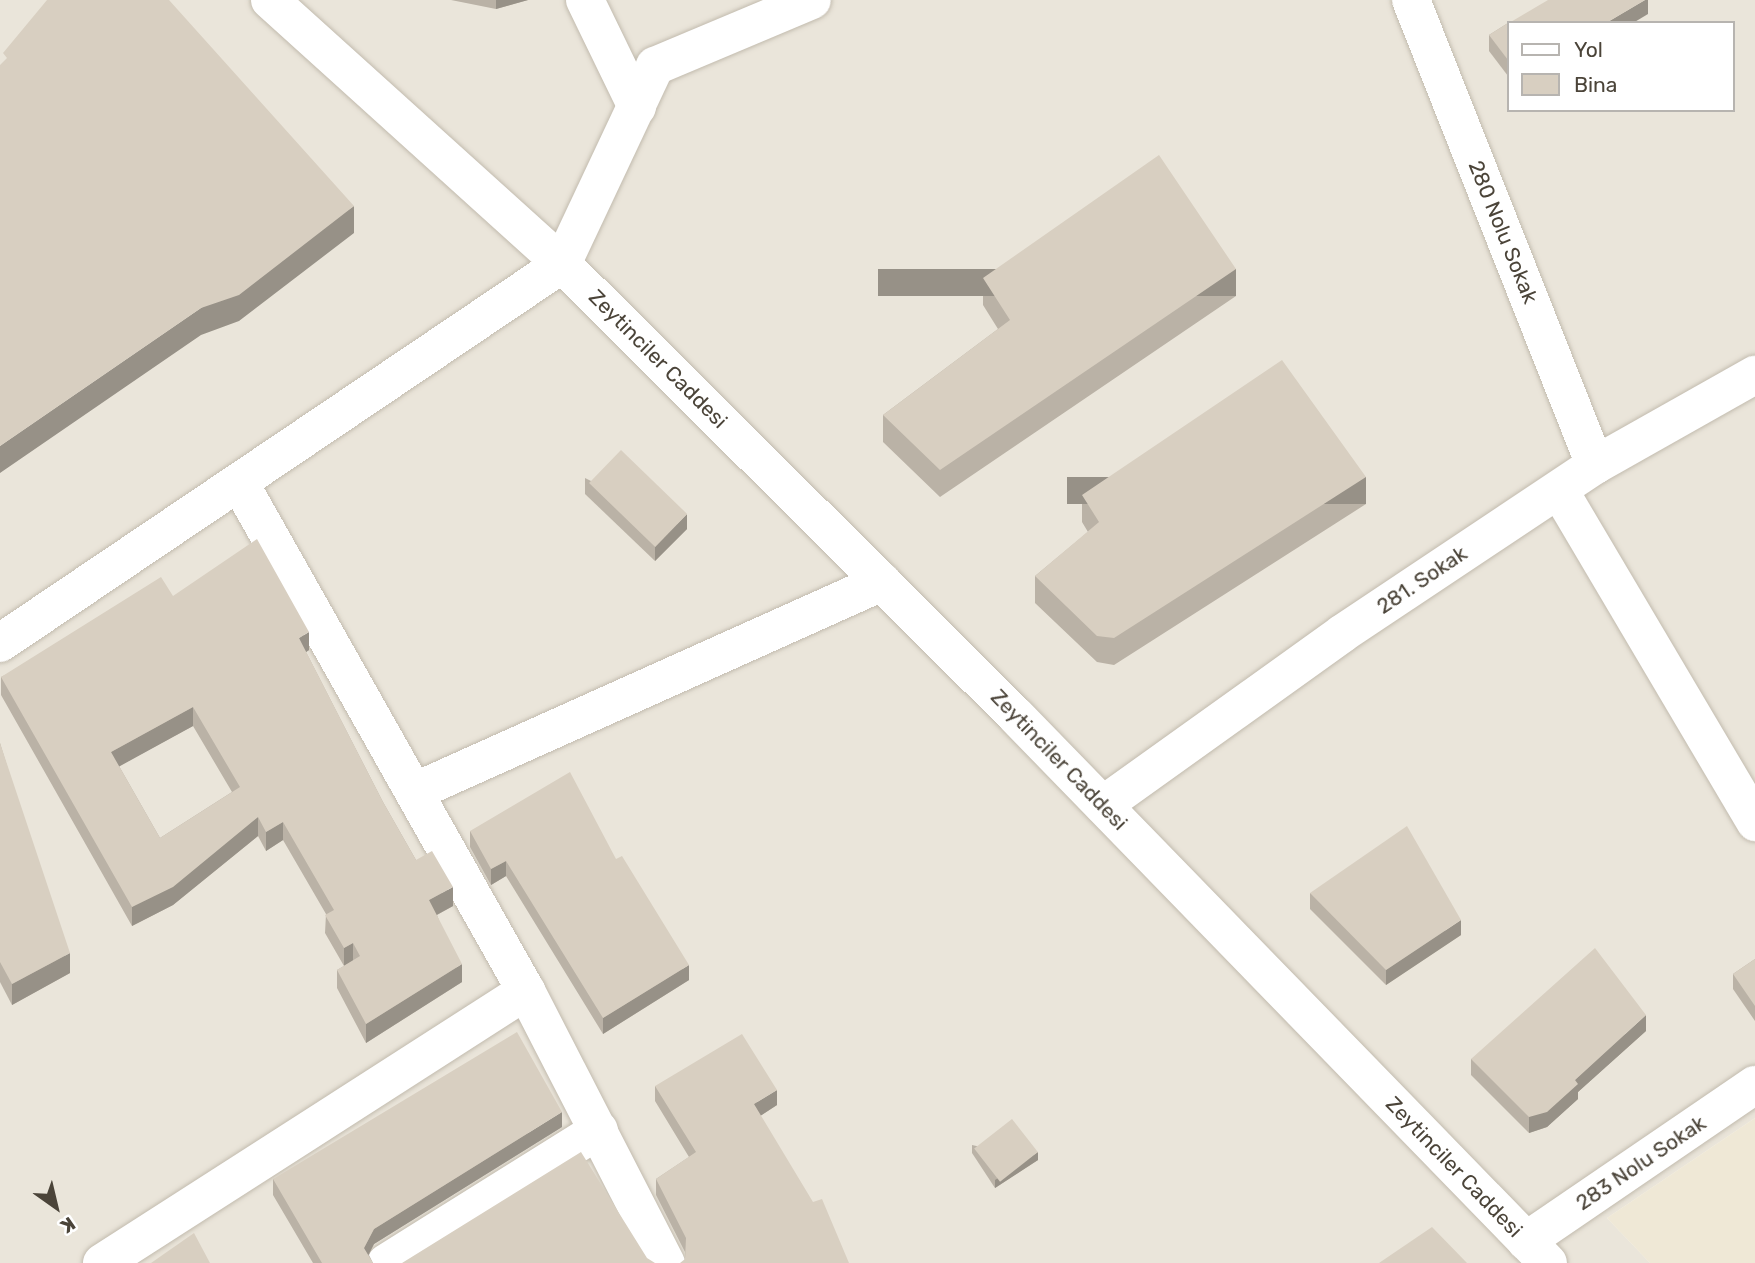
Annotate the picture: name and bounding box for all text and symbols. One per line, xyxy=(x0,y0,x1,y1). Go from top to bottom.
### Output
legend xyxy=(1506,21,1734,112)
text: Yol xyxy=(1574,37,1603,62)
text: Bina xyxy=(1574,72,1617,97)
street label: 280 Nolu Sokak xyxy=(1463,157,1543,307)
street label: Zeytinciler Caddesi xyxy=(583,284,733,434)
street label: 281. Sokak xyxy=(1372,541,1472,619)
street label: Zeytinciler Caddesi xyxy=(985,684,1133,836)
street label: Zeytinciler Caddesi xyxy=(1380,1091,1528,1243)
street label: 283 Nolu Sokak xyxy=(1571,1110,1711,1216)
north arrow xyxy=(21,1172,91,1242)
text: K xyxy=(56,1212,80,1238)

